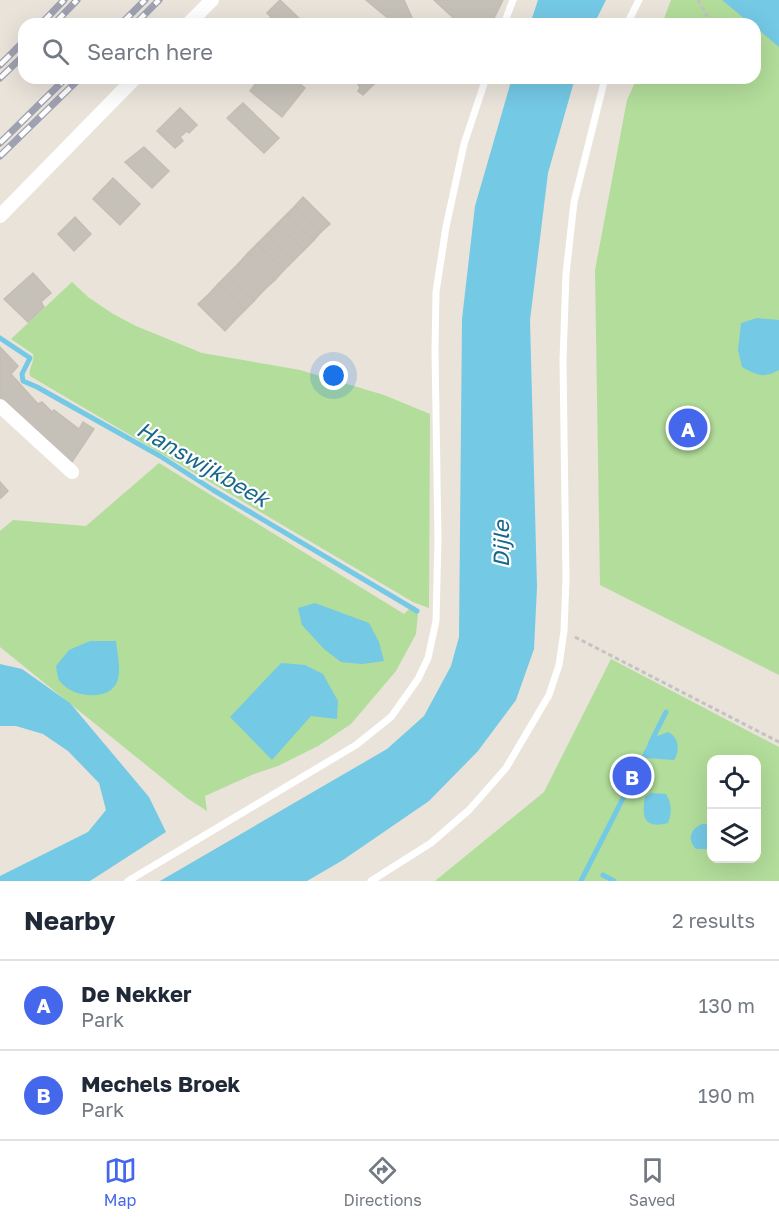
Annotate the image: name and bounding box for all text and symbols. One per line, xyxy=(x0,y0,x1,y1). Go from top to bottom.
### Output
search box xyxy=(18,18,761,84)
icon: search xyxy=(39,35,72,68)
text: Search here xyxy=(87,38,213,65)
your location xyxy=(319,361,348,390)
pin: A xyxy=(668,406,708,450)
water label: Hanswijkbeek xyxy=(132,415,276,514)
water label: Dijle xyxy=(487,518,514,567)
pin: B xyxy=(612,754,652,798)
map controls xyxy=(707,755,761,863)
button: locate xyxy=(707,755,761,809)
button: layers xyxy=(707,809,761,863)
text: Nearby xyxy=(24,905,115,936)
text: 2 results xyxy=(672,908,755,932)
text: De Nekker xyxy=(81,980,192,1007)
text: A xyxy=(36,993,51,1017)
text: 130 m xyxy=(699,993,755,1017)
text: Park xyxy=(81,1007,124,1031)
text: Mechels Broek xyxy=(81,1070,240,1097)
text: B xyxy=(36,1083,51,1107)
text: 190 m xyxy=(698,1083,755,1107)
text: Park xyxy=(81,1097,124,1121)
tab: Map xyxy=(104,1154,137,1210)
tab: Directions xyxy=(344,1154,422,1210)
tab: Saved xyxy=(629,1154,675,1210)

